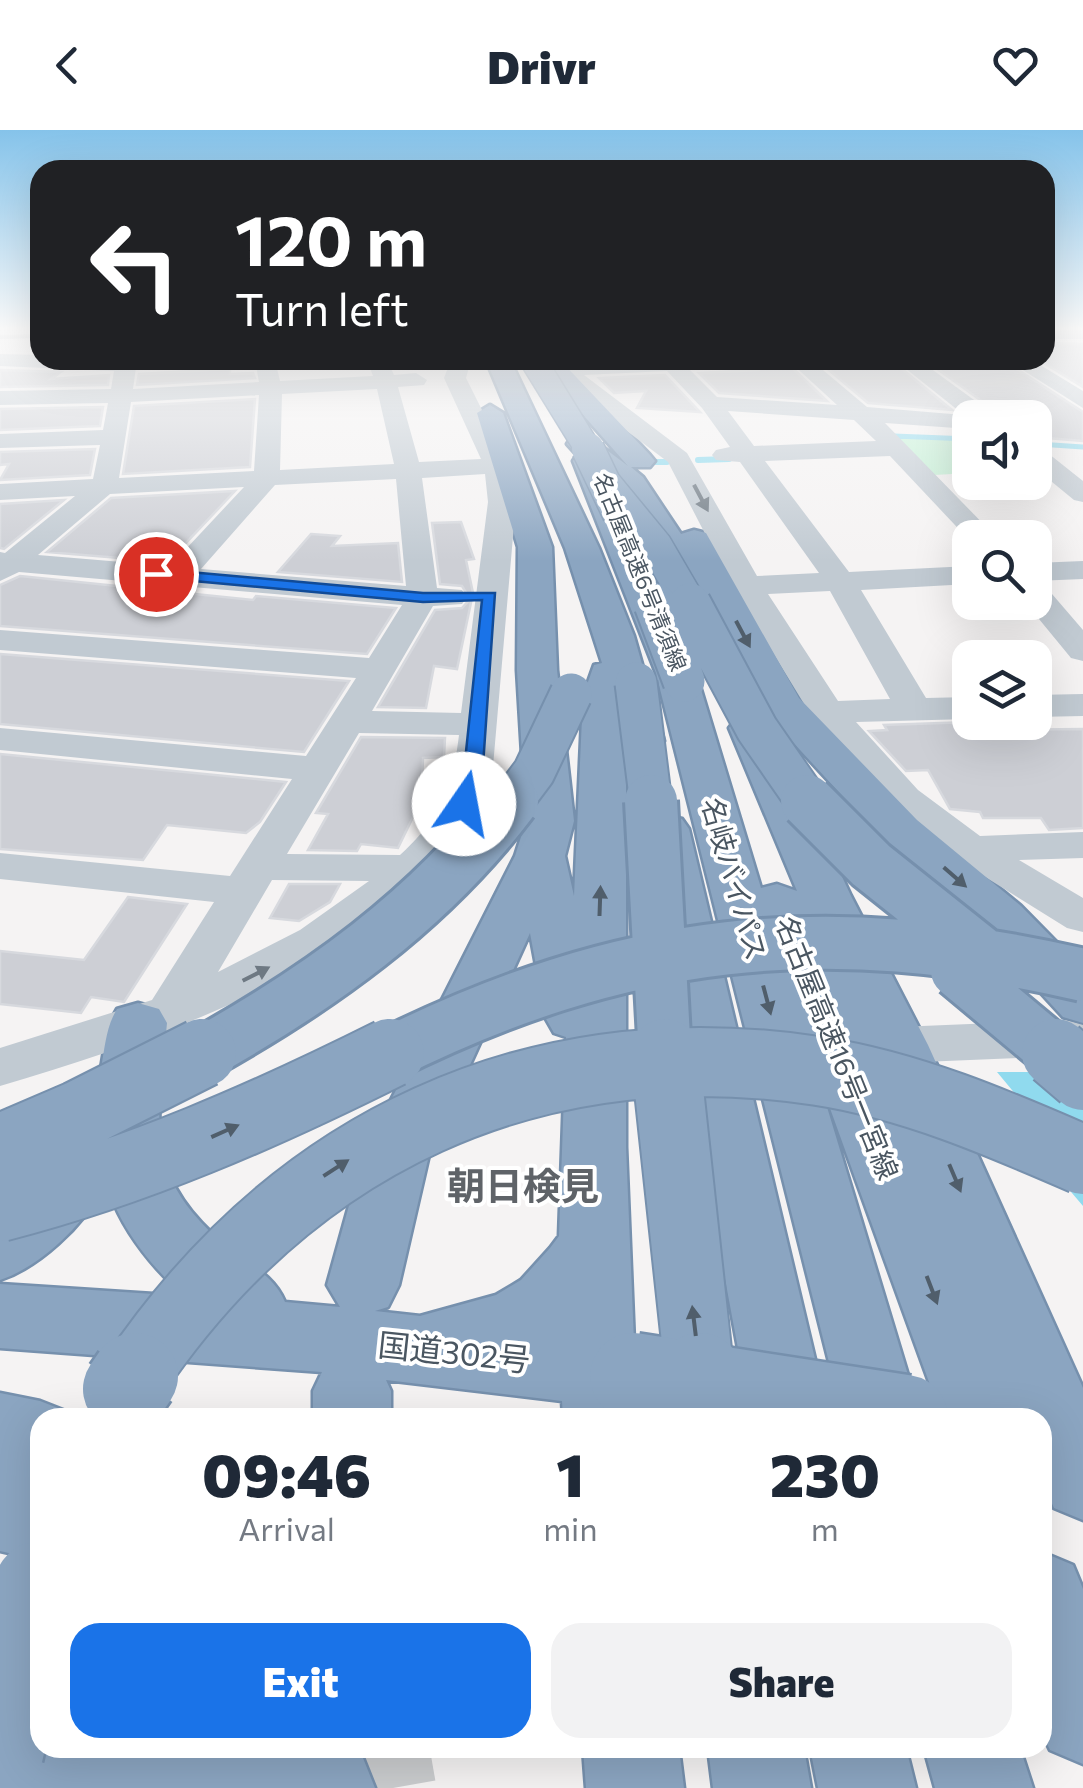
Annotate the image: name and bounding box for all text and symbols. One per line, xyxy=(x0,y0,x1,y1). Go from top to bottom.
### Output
icon: back xyxy=(40,38,95,93)
text: Drivr xyxy=(487,38,596,93)
icon: heart xyxy=(988,38,1043,93)
text: 120 m xyxy=(235,195,427,280)
icon: left xyxy=(70,200,200,330)
text: Turn left xyxy=(235,280,409,335)
map controls xyxy=(952,400,1052,740)
button: sound xyxy=(952,400,1052,500)
street label: 名古屋高速6号清須線 xyxy=(588,469,693,675)
one-way arrow xyxy=(692,483,709,512)
button: search xyxy=(952,520,1052,620)
pin xyxy=(114,532,199,617)
icon: arrive xyxy=(129,547,184,602)
one-way arrow xyxy=(734,620,751,649)
button: layers xyxy=(952,640,1052,740)
position arrow xyxy=(412,752,516,856)
street label: 名岐バイパス xyxy=(696,794,774,964)
one-way arrow xyxy=(942,866,967,888)
one-way arrow xyxy=(593,884,609,916)
street label: 名古屋高速16号一宮線 xyxy=(770,911,906,1184)
one-way arrow xyxy=(241,966,270,983)
one-way arrow xyxy=(760,985,776,1016)
one-way arrow xyxy=(210,1123,240,1139)
one-way arrow xyxy=(322,1160,349,1178)
district label: 朝日検見 xyxy=(447,1161,599,1208)
one-way arrow xyxy=(947,1163,963,1193)
one-way arrow xyxy=(925,1275,940,1305)
one-way arrow xyxy=(686,1304,702,1336)
street label: 国道302号 xyxy=(376,1323,532,1379)
text: 09:46 xyxy=(202,1436,371,1509)
text: 1 xyxy=(556,1436,584,1509)
text: 230 xyxy=(770,1436,880,1509)
text: Arrival xyxy=(238,1508,335,1548)
text: min xyxy=(543,1508,598,1548)
text: m xyxy=(811,1508,839,1548)
button: Exit xyxy=(70,1623,531,1738)
button: Share xyxy=(551,1623,1012,1738)

